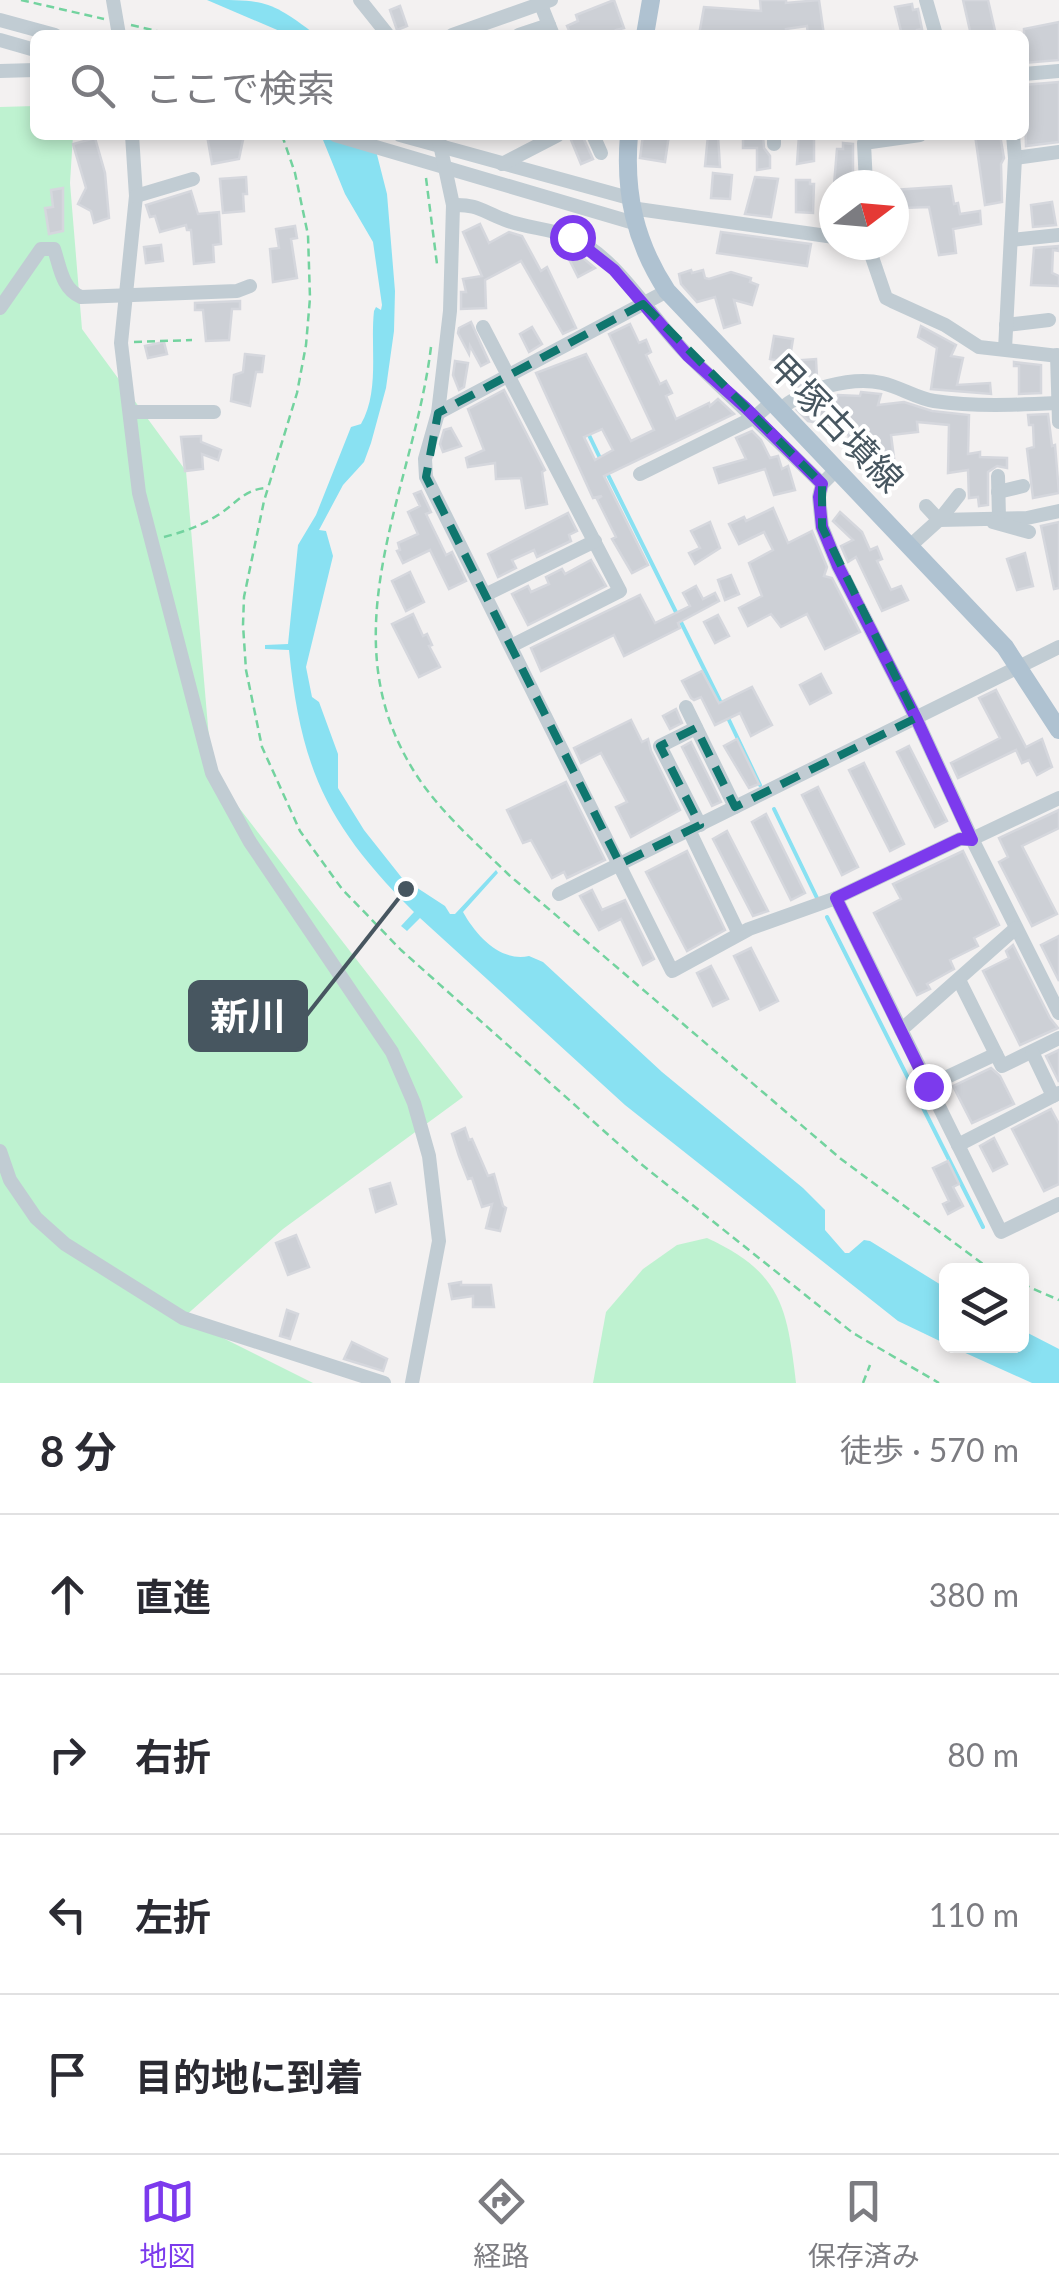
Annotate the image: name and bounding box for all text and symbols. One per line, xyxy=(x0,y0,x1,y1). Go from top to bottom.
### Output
search box xyxy=(30,30,1029,140)
icon: search xyxy=(65,58,120,113)
text: ここで検索 xyxy=(145,64,335,110)
north arrow xyxy=(819,170,909,260)
route start xyxy=(550,215,596,261)
street label: 甲塚古墳線 xyxy=(761,344,913,500)
callout: 新川 xyxy=(190,982,306,1050)
text: 新川 xyxy=(210,992,286,1038)
route end xyxy=(906,1064,952,1110)
map controls xyxy=(939,1263,1029,1353)
button: layers xyxy=(939,1263,1029,1353)
text: 8 分 xyxy=(40,1426,117,1476)
text: 徒歩 · 570 m xyxy=(840,1430,1019,1469)
icon: ahead xyxy=(40,1567,95,1622)
text: 直進 xyxy=(135,1573,211,1619)
text: 380 m xyxy=(929,1575,1019,1614)
icon: right xyxy=(40,1727,95,1782)
text: 右折 xyxy=(135,1733,211,1779)
text: 80 m xyxy=(947,1735,1019,1774)
icon: left xyxy=(40,1887,95,1942)
text: 左折 xyxy=(135,1893,211,1939)
text: 110 m xyxy=(929,1895,1019,1934)
icon: arrive xyxy=(40,2047,95,2102)
text: 目的地に到着 xyxy=(135,2053,363,2099)
tab: 地図 xyxy=(139,2174,195,2274)
tab: 経路 xyxy=(473,2174,530,2274)
tab: 保存済み xyxy=(808,2174,920,2274)

